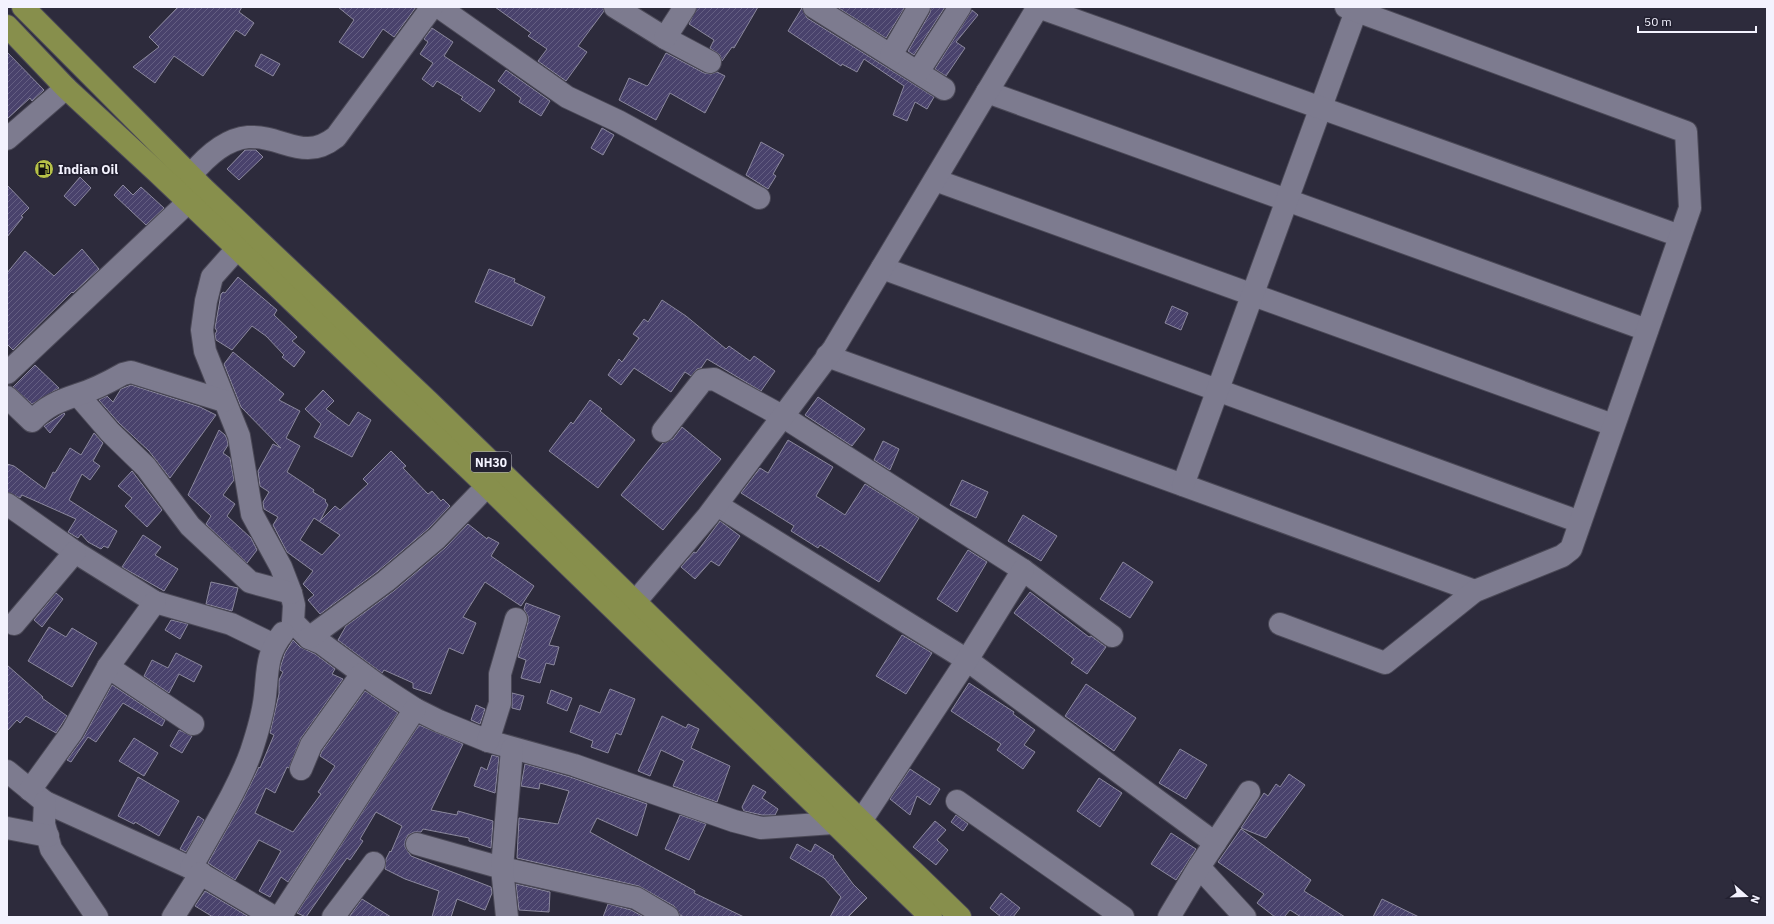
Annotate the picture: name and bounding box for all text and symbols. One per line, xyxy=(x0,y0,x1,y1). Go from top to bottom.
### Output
scale bar xyxy=(1638,8,1756,34)
text: 50 m xyxy=(1644,14,1672,29)
fuel station icon: Indian Oil xyxy=(33,158,55,180)
place label: Indian Oil xyxy=(58,161,118,178)
road number: NH30 xyxy=(471,452,511,472)
north arrow xyxy=(1726,876,1766,916)
text: N xyxy=(1747,893,1763,906)

